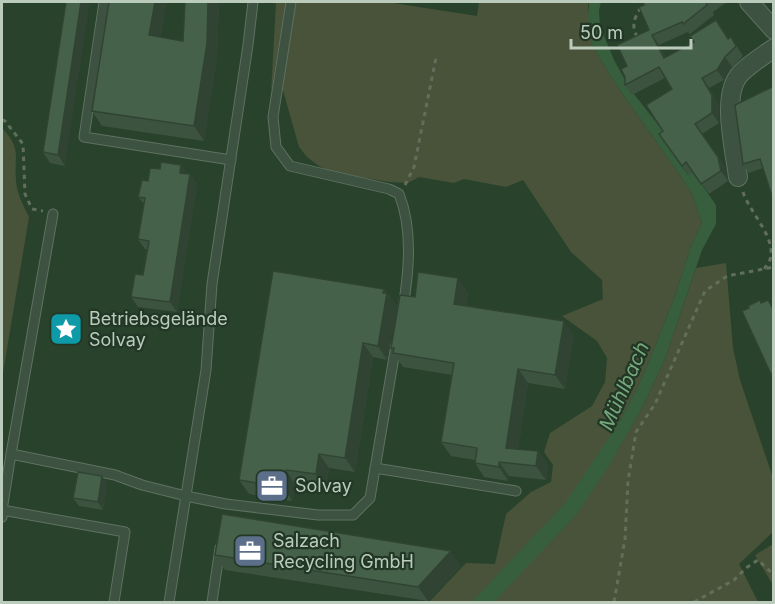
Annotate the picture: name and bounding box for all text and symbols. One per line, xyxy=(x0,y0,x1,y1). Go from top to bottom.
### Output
scale bar xyxy=(571,12,691,50)
text: 50 m xyxy=(580,22,623,43)
place label: Betriebsgelände Solvay xyxy=(89,308,228,350)
place icon: Betriebsgelände Solvay xyxy=(48,311,84,347)
water label: Mühlbach xyxy=(594,338,654,434)
office icon: Solvay xyxy=(254,468,290,504)
place label: Solvay xyxy=(295,475,352,496)
place label: Salzach Recycling GmbH xyxy=(273,530,414,572)
office icon: Salzach Recycling GmbH xyxy=(232,533,268,569)

